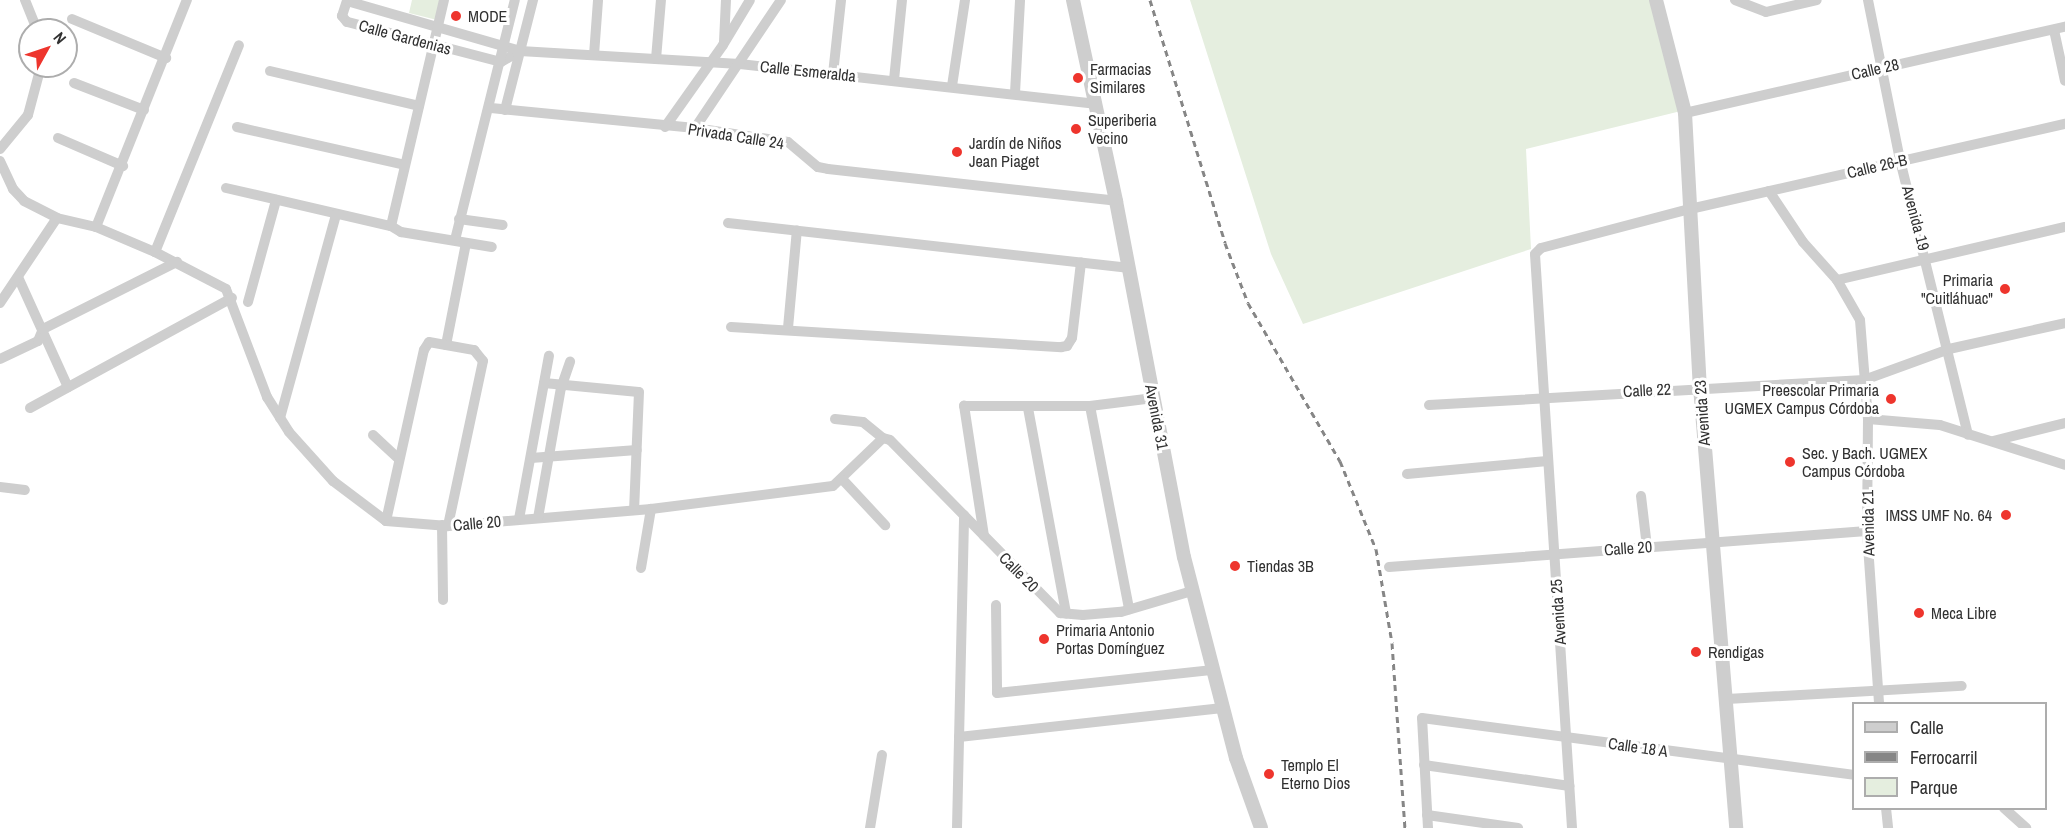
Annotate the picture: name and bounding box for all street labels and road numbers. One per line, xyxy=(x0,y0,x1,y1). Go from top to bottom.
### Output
street label: Calle Gardenias xyxy=(357,15,453,59)
street label: Calle 28 xyxy=(1849,54,1901,84)
street label: Calle Esmeralda xyxy=(759,56,857,86)
street label: Privada Calle 24 xyxy=(687,119,785,153)
street label: Calle 26-B xyxy=(1845,150,1909,182)
street label: Avenida 19 xyxy=(1898,184,1934,252)
street label: Calle 22 xyxy=(1622,379,1672,401)
street label: Avenida 23 xyxy=(1690,379,1714,447)
street label: Avenida 31 xyxy=(1141,383,1173,451)
street label: Avenida 21 xyxy=(1858,490,1878,556)
street label: Calle 20 xyxy=(452,511,502,535)
street label: Calle 20 xyxy=(1603,537,1653,559)
street label: Calle 20 xyxy=(995,548,1043,596)
street label: Avenida 25 xyxy=(1546,578,1570,646)
street label: Calle 18 A xyxy=(1607,733,1669,761)

